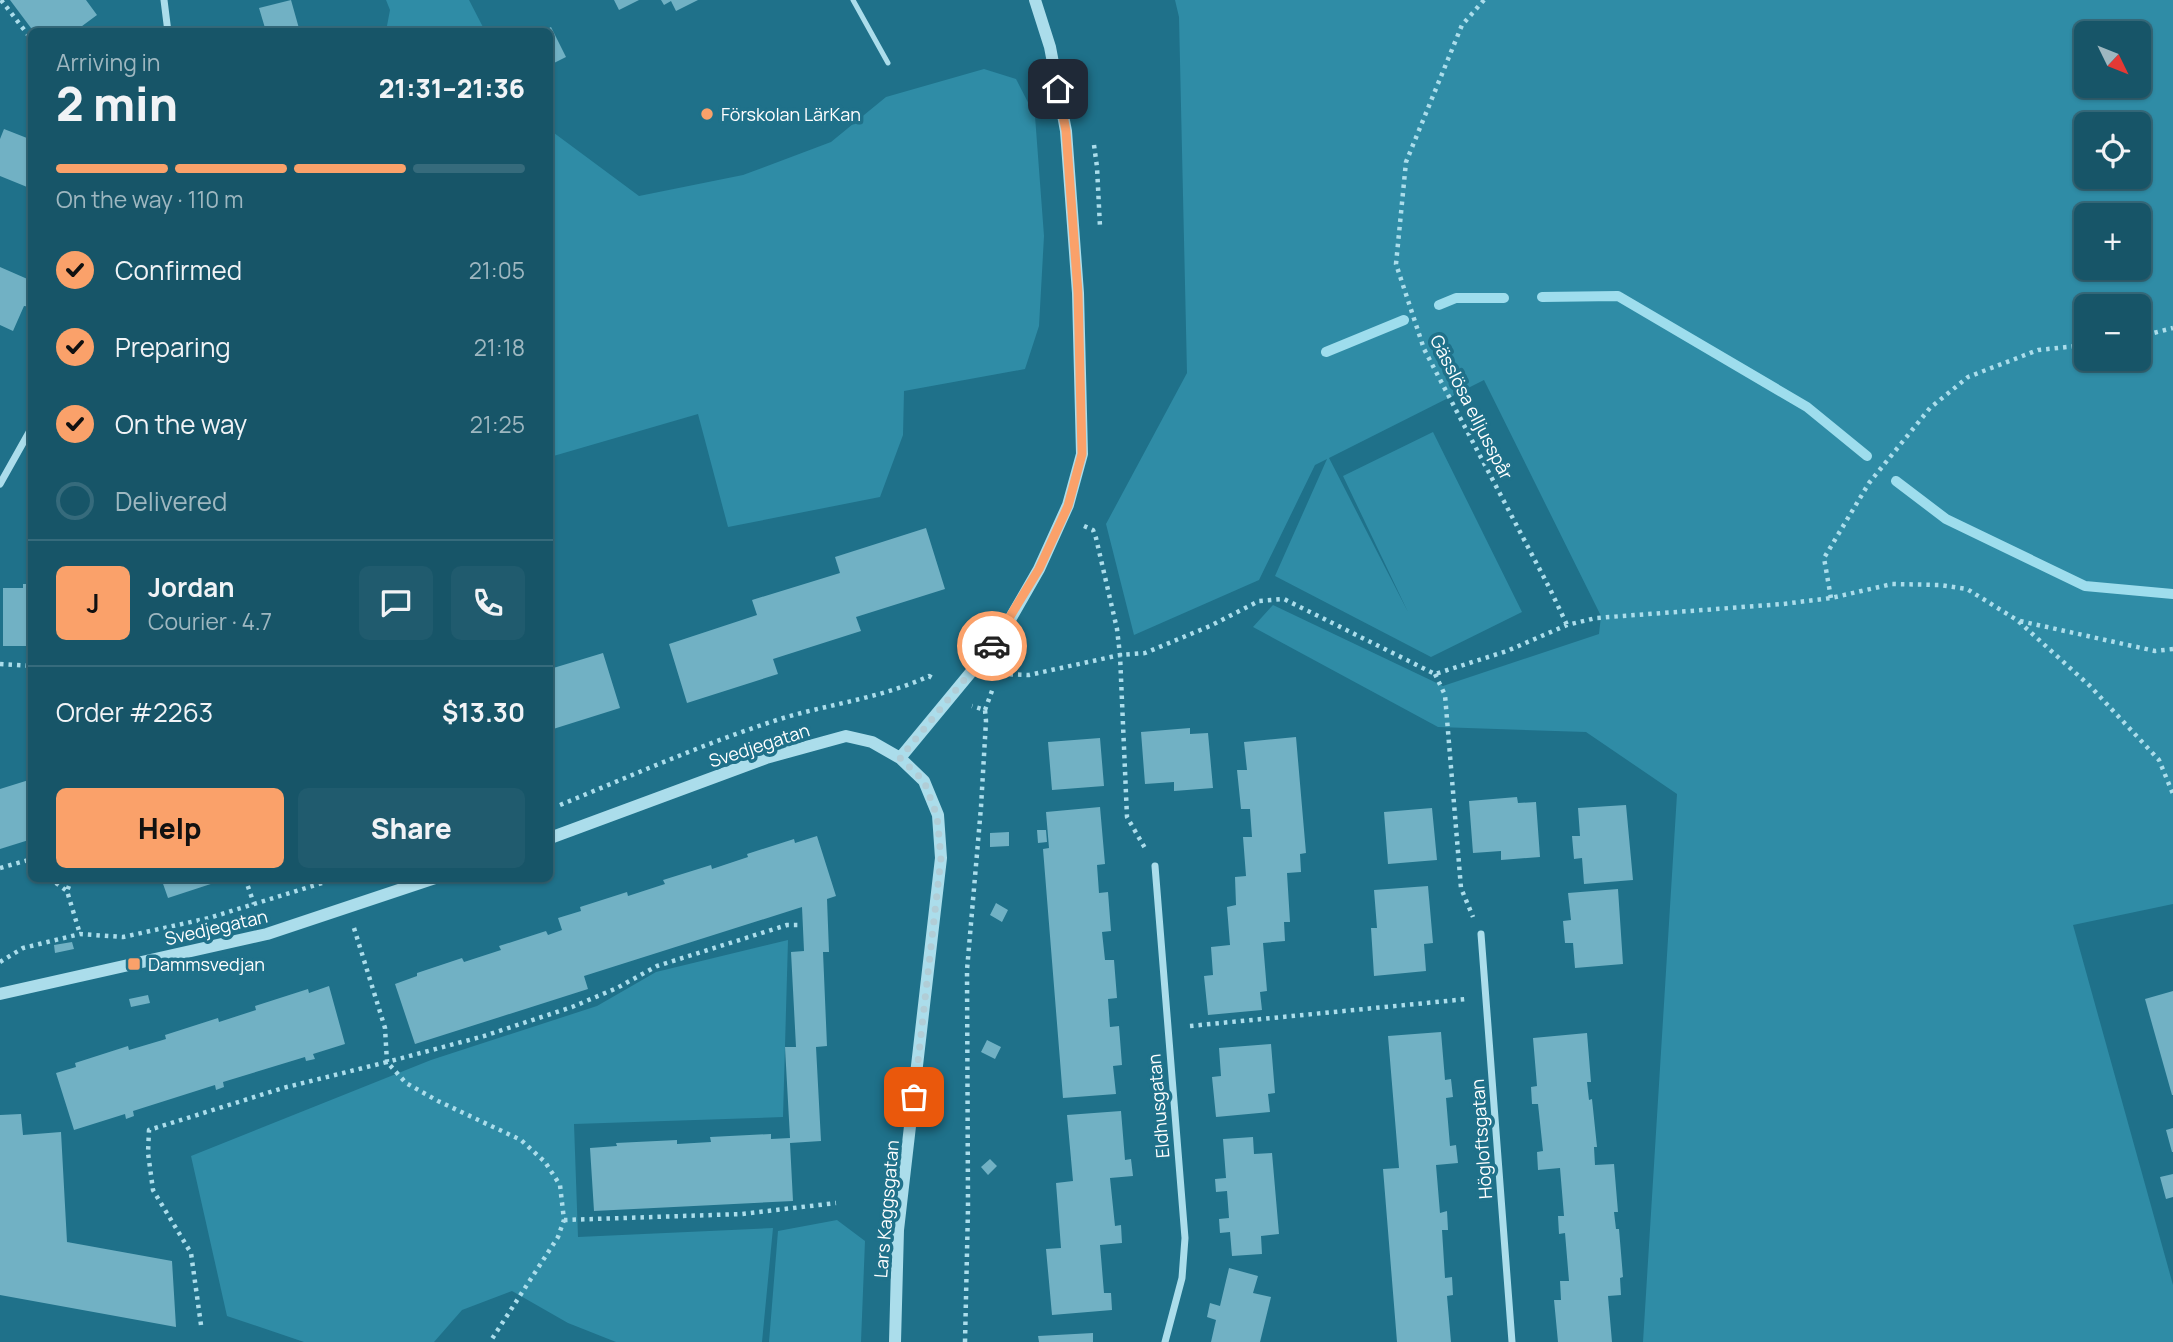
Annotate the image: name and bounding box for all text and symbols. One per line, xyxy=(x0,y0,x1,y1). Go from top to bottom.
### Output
north arrow xyxy=(2074,21,2151,98)
map controls xyxy=(2074,21,2151,371)
text: Arriving in xyxy=(56,46,161,78)
pin xyxy=(1028,59,1088,119)
text: 21:31–21:36 xyxy=(379,70,525,106)
icon: home xyxy=(1039,70,1077,108)
text: 2 min xyxy=(56,72,178,135)
place label: Förskolan LärKan xyxy=(721,102,861,126)
marker: Förskolan LärKan xyxy=(699,106,715,122)
button: locate xyxy=(2074,112,2151,189)
text: On the way · 110 m xyxy=(56,183,243,215)
button: + xyxy=(2074,203,2151,280)
icon: check xyxy=(56,251,94,289)
text: Confirmed xyxy=(115,252,242,288)
text: 21:05 xyxy=(469,254,525,286)
button: − xyxy=(2074,294,2151,371)
icon: check xyxy=(56,328,94,366)
text: Preparing xyxy=(115,329,231,365)
street label: Gässlösa elljusspår xyxy=(1425,330,1519,484)
text: 21:18 xyxy=(474,331,525,363)
icon: check xyxy=(56,405,94,443)
text: On the way xyxy=(115,406,247,442)
text: 21:25 xyxy=(470,408,525,440)
text: Delivered xyxy=(115,483,227,519)
button: chat xyxy=(359,566,433,640)
button: phone xyxy=(451,566,525,640)
text: Jordan xyxy=(148,569,234,605)
text: J xyxy=(86,585,100,621)
text: Courier · 4.7 xyxy=(148,605,272,637)
courier xyxy=(957,611,1027,681)
icon: car xyxy=(973,627,1011,665)
text: Order #2263 xyxy=(56,694,213,730)
text: $13.30 xyxy=(442,694,525,730)
street label: Svedjegatan xyxy=(706,717,812,773)
button: Help xyxy=(56,788,284,868)
button: Share xyxy=(298,788,525,868)
street label: Svedjegatan xyxy=(162,904,270,950)
place label: Dammsvedjan xyxy=(148,952,265,976)
marker: Dammsvedjan xyxy=(126,956,142,972)
street label: Eldhusgatan xyxy=(1141,1053,1175,1159)
pin xyxy=(884,1067,944,1127)
icon: bag xyxy=(895,1078,933,1116)
street label: Högloftsgatan xyxy=(1465,1078,1497,1200)
street label: Lars Kaggsgatan xyxy=(868,1139,904,1279)

